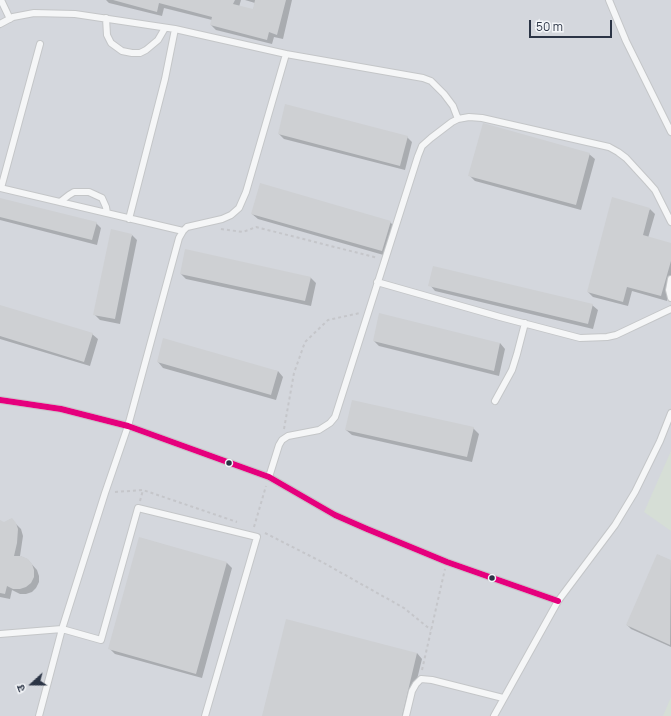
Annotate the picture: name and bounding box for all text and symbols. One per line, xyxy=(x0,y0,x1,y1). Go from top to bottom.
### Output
scale bar xyxy=(531,12,614,38)
text: 50 m xyxy=(536,18,563,35)
unlabelled marker xyxy=(224,458,234,468)
unlabelled marker xyxy=(487,573,497,583)
north arrow xyxy=(12,664,52,704)
text: उ xyxy=(12,683,28,694)

